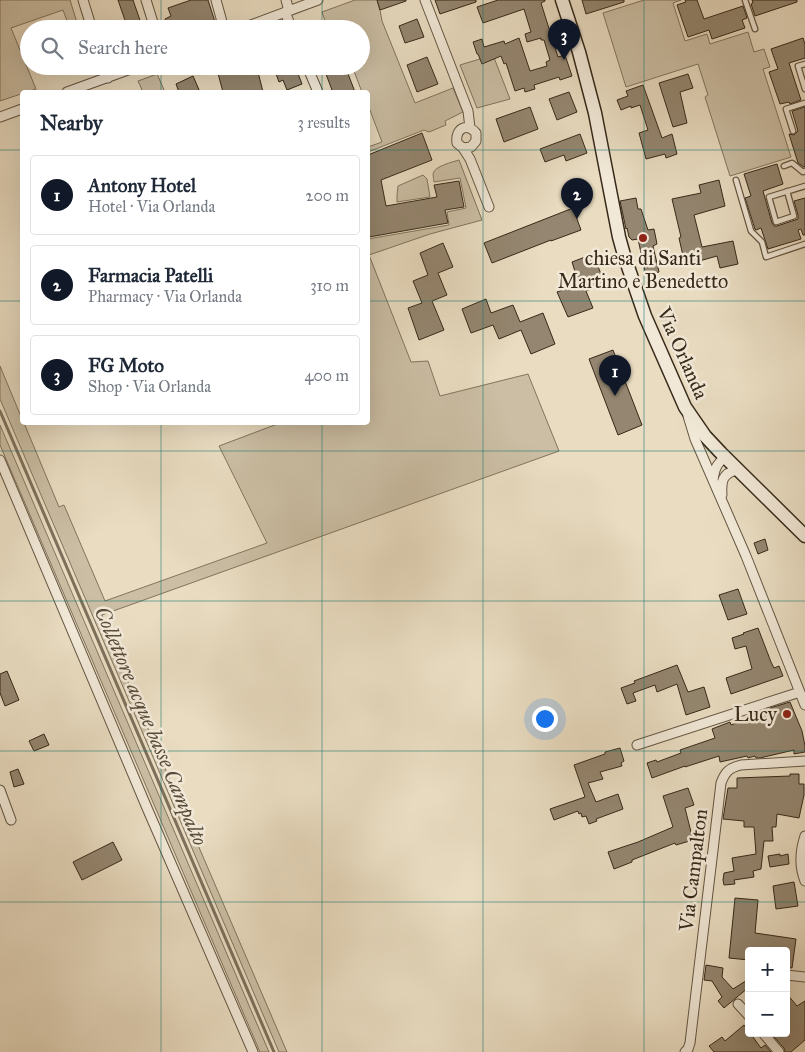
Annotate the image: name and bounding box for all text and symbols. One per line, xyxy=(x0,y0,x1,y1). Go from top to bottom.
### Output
pin: 3 xyxy=(548,19,580,60)
search box xyxy=(20,20,370,75)
icon: search xyxy=(38,34,66,62)
text: Search here xyxy=(78,36,168,59)
text: Nearby xyxy=(40,110,103,136)
text: 3 results xyxy=(297,113,350,132)
text: Antony Hotel xyxy=(88,174,196,197)
pin: 2 xyxy=(561,178,593,219)
text: 1 xyxy=(54,186,60,205)
text: 200 m xyxy=(306,186,349,205)
text: Hotel · Via Orlanda xyxy=(88,197,215,216)
marker: chiesa di Santi Martino e Benedetto xyxy=(637,232,649,244)
place label: chiesa di Santi Martino e Benedetto xyxy=(558,246,728,293)
text: Farmacia Patelli xyxy=(88,264,213,287)
text: 2 xyxy=(53,276,61,295)
text: 310 m xyxy=(310,276,349,295)
text: Pharmacy · Via Orlanda xyxy=(88,287,242,306)
street label: Via Orlanda xyxy=(652,302,714,403)
text: FG Moto xyxy=(88,354,164,377)
pin: 1 xyxy=(599,355,631,396)
text: 3 xyxy=(54,366,60,385)
text: 400 m xyxy=(305,366,349,385)
text: Shop · Via Orlanda xyxy=(88,377,211,396)
water label: Collettore acque basse Campalto xyxy=(89,602,213,850)
place label: Lucy xyxy=(734,702,778,726)
your location xyxy=(532,706,558,732)
marker: Lucy xyxy=(781,708,793,720)
street label: Via Campalton xyxy=(673,807,712,933)
map controls xyxy=(745,947,790,1037)
button: + xyxy=(745,947,790,992)
button: − xyxy=(745,992,790,1037)

